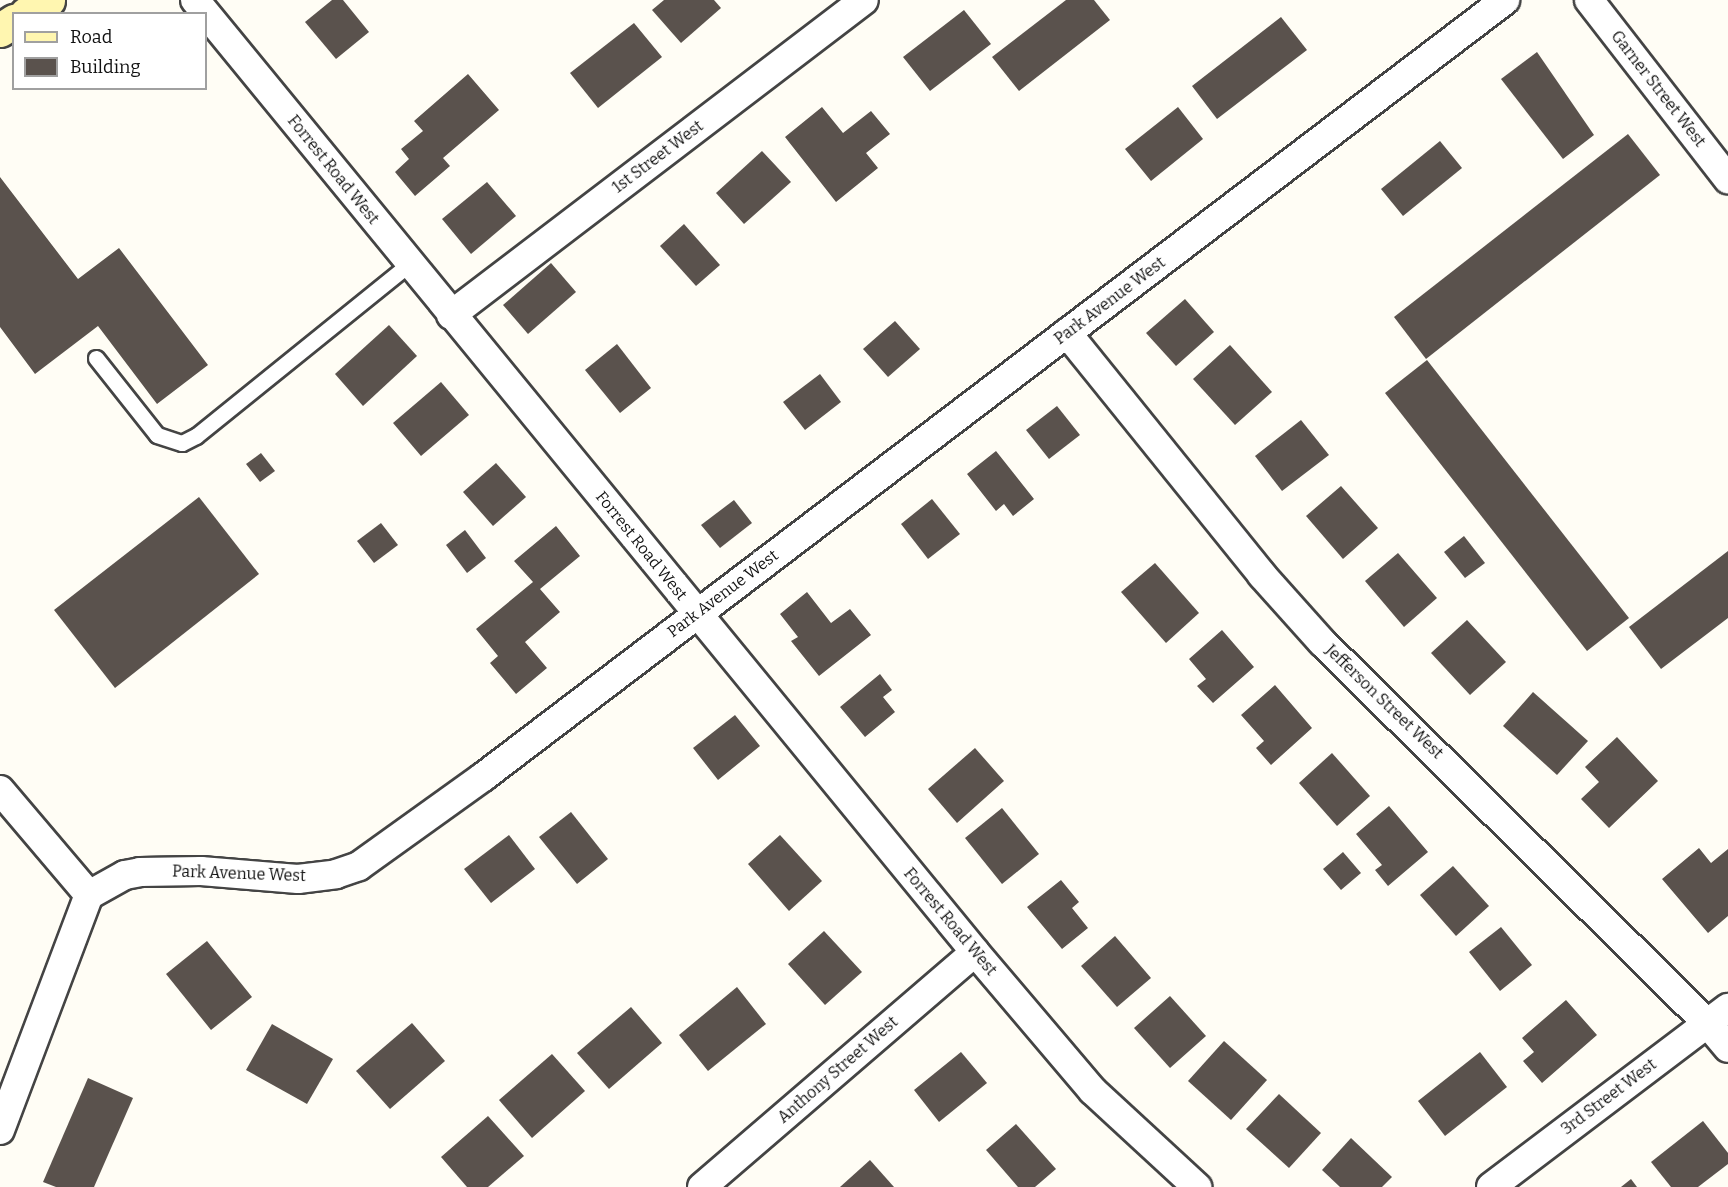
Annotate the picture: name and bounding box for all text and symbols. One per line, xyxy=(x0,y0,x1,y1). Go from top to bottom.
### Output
legend xyxy=(12,12,207,90)
text: Road xyxy=(70,26,112,48)
street label: Garner Street West xyxy=(1607,27,1709,151)
text: Building xyxy=(70,56,141,78)
street label: Forrest Road West xyxy=(283,112,383,228)
street label: 1st Street West xyxy=(609,117,707,197)
street label: Park Avenue West xyxy=(1051,253,1169,349)
street label: Forrest Road West xyxy=(591,488,691,604)
street label: Park Avenue West xyxy=(664,546,782,642)
street label: Jefferson Street West xyxy=(1321,641,1447,763)
street label: Park Avenue West xyxy=(172,862,306,886)
street label: Forrest Road West xyxy=(899,864,1001,980)
street label: Anthony Street West xyxy=(774,1013,902,1127)
street label: 3rd Street West xyxy=(1558,1055,1660,1139)

